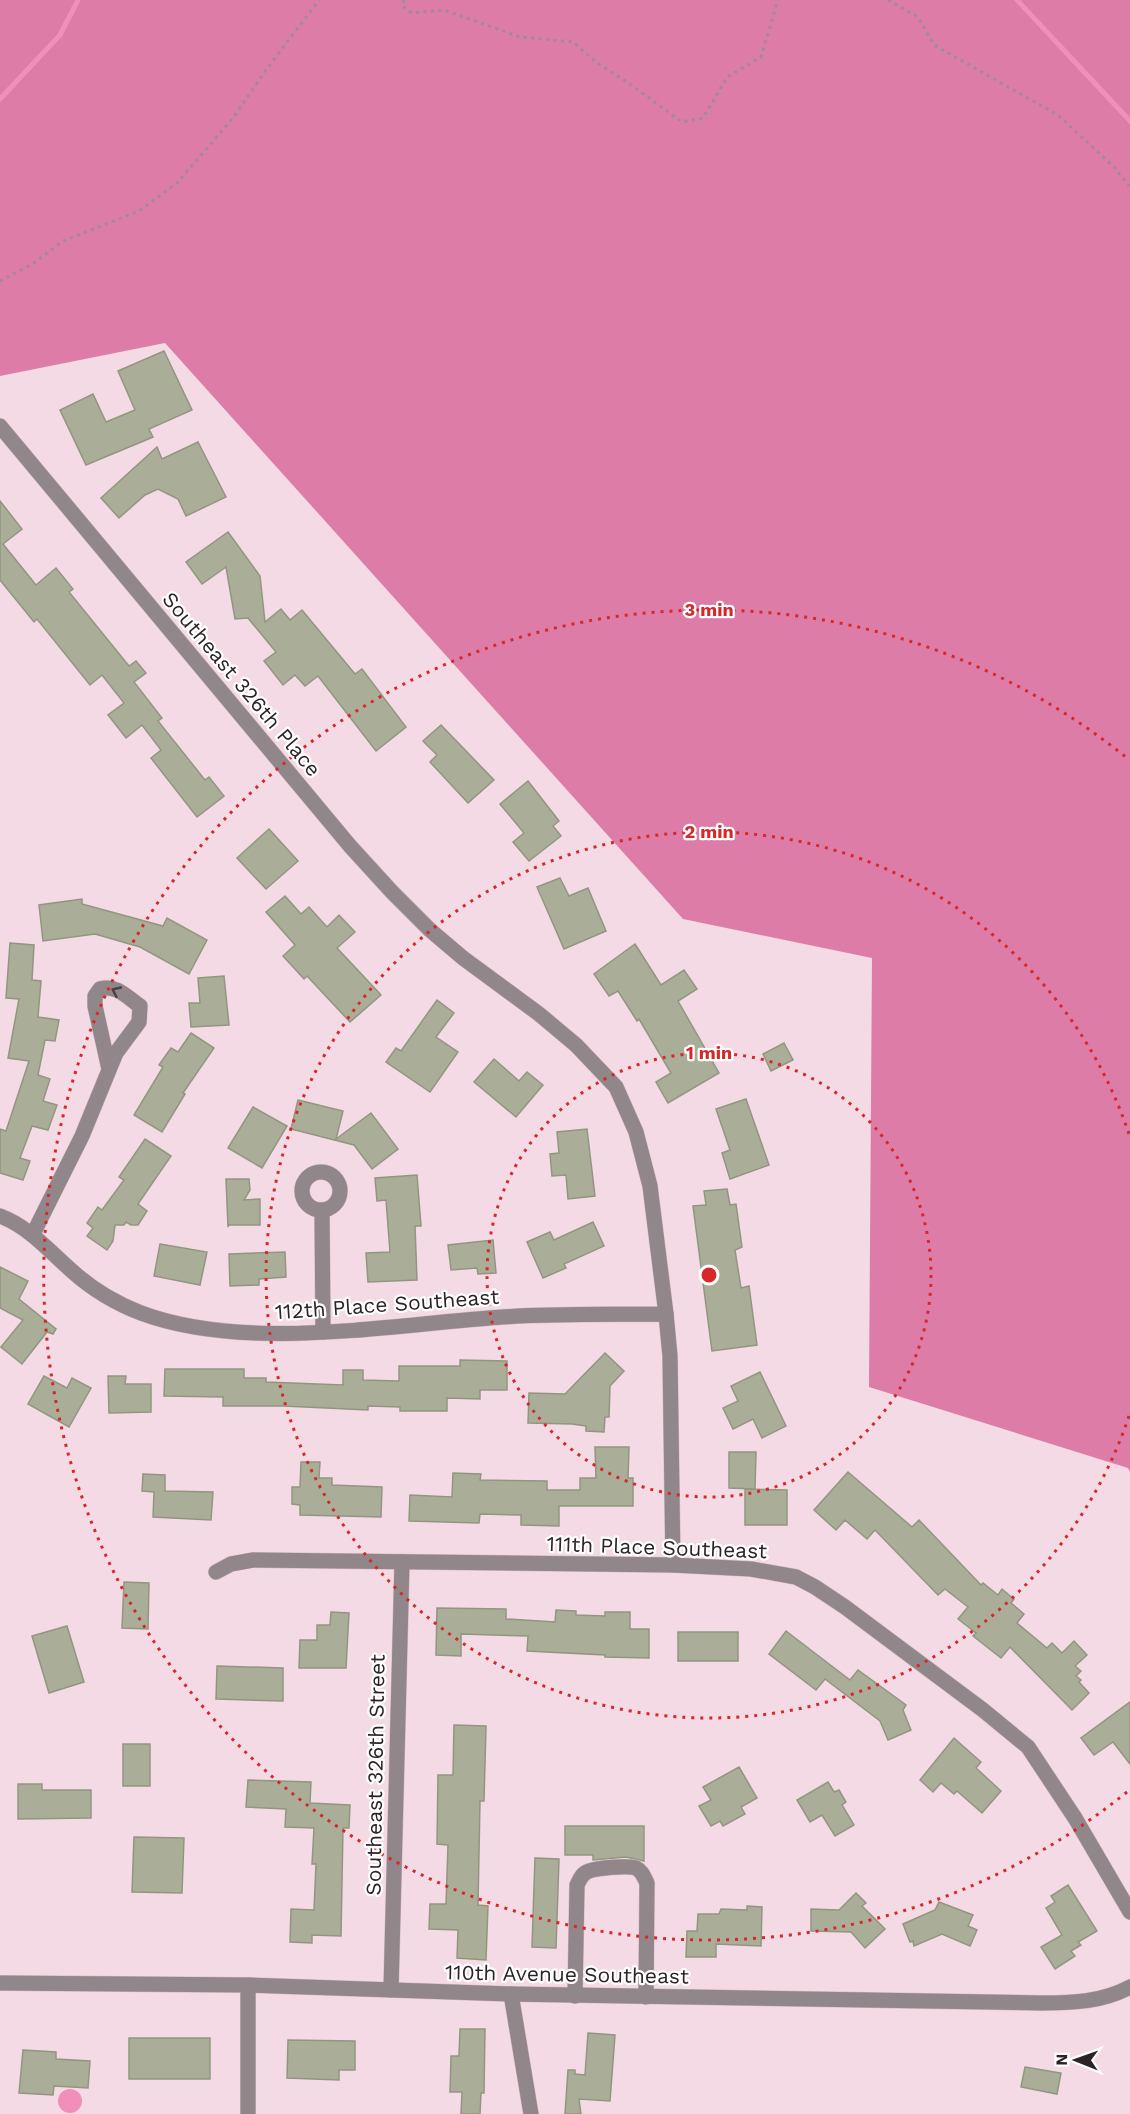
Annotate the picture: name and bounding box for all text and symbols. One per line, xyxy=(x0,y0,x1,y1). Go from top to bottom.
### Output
street label: Southeast 326th Place xyxy=(158,587,326,781)
text: 3 min xyxy=(684,599,734,620)
text: 2 min xyxy=(684,821,734,842)
one-way arrow xyxy=(111,987,122,999)
text: 1 min xyxy=(686,1042,732,1063)
centre of rings xyxy=(699,1265,719,1285)
street label: 112th Place Southeast xyxy=(274,1284,500,1324)
street label: 111th Place Southeast xyxy=(546,1531,768,1563)
street label: Southeast 326th Street xyxy=(360,1654,390,1896)
street label: 110th Avenue Southeast xyxy=(445,1959,689,1989)
north arrow xyxy=(1046,2030,1106,2090)
text: N xyxy=(1052,2054,1071,2066)

